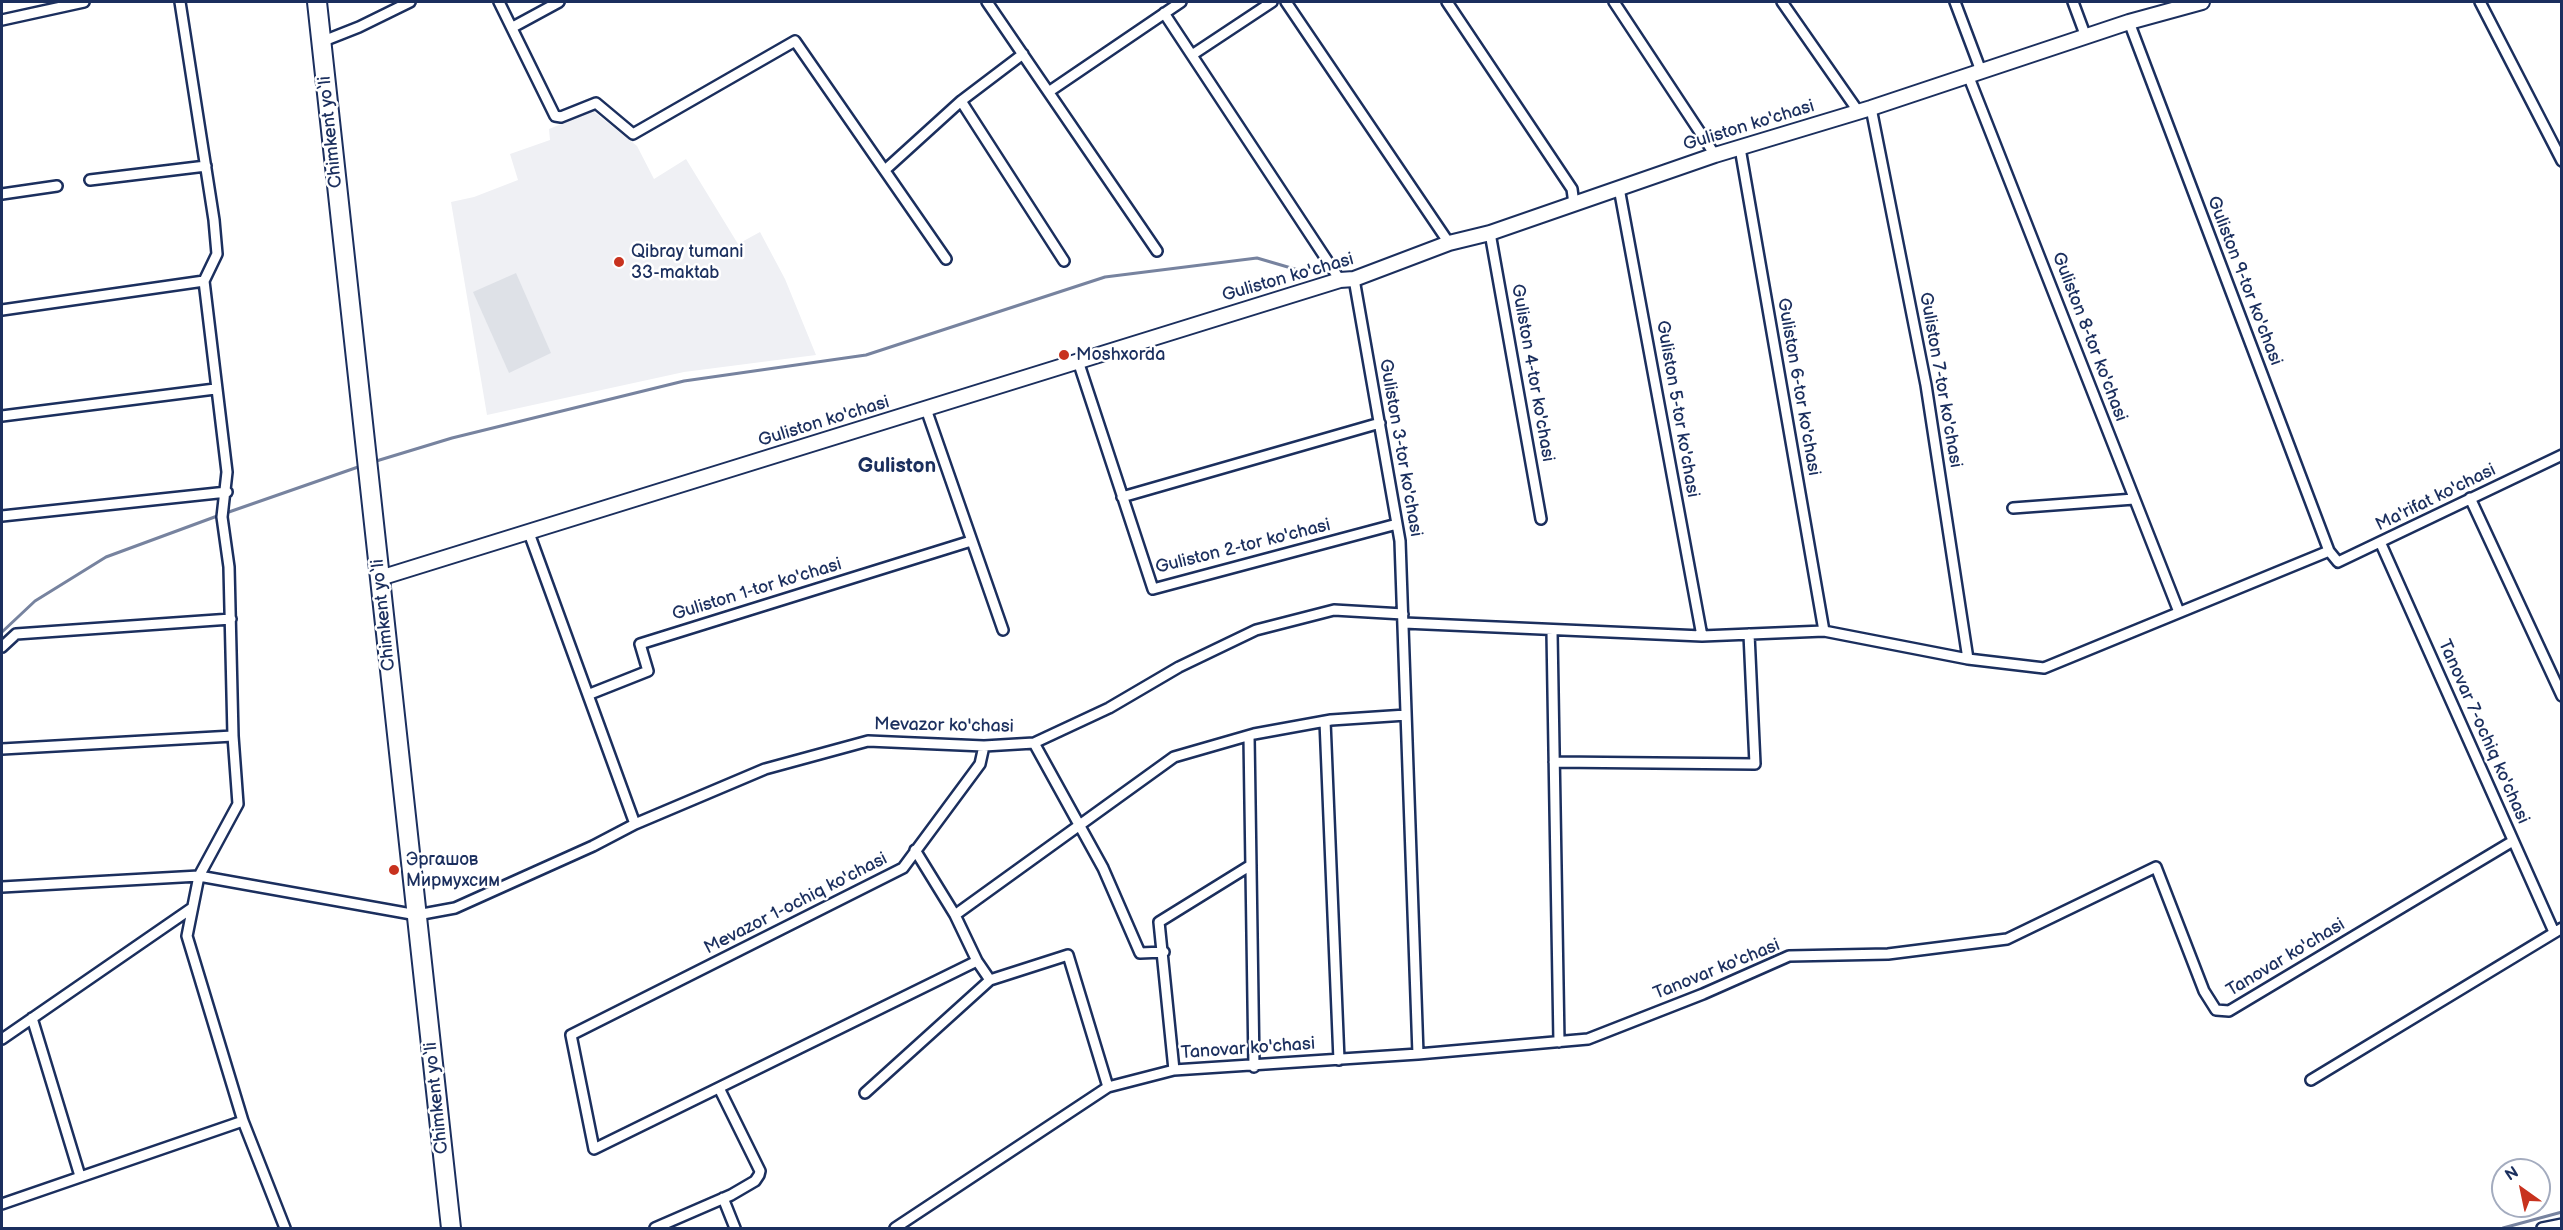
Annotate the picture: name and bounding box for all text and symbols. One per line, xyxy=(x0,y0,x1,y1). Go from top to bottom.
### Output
street label: Chimkent yo‘li xyxy=(314,75,348,189)
street label: Guliston ko'chasi xyxy=(1681,96,1817,156)
street label: Guliston 9-tor ko'chasi xyxy=(2202,193,2286,369)
place label: Qibray tumani 33-maktab xyxy=(631,241,744,284)
street label: Guliston ko'chasi xyxy=(1220,249,1356,307)
street label: Guliston 8-tor ko'chasi xyxy=(2047,249,2131,425)
marker: Qibray tumani 33-maktab xyxy=(612,255,626,269)
street label: Guliston 4-tor ko'chasi xyxy=(1506,282,1558,464)
street label: Guliston 7-tor ko'chasi xyxy=(1914,291,1966,469)
street label: Guliston 6-tor ko'chasi xyxy=(1772,296,1824,478)
street label: Guliston 5-tor ko'chasi xyxy=(1651,319,1703,499)
place label: Moshxorda xyxy=(1076,344,1165,366)
marker: Moshxorda xyxy=(1057,348,1071,362)
street label: Guliston 3-tor ko'chasi xyxy=(1374,357,1426,539)
street label: Guliston ko'chasi xyxy=(756,392,892,452)
district label: Guliston xyxy=(858,454,936,480)
street label: Ma'rifat ko'chasi xyxy=(2372,460,2500,536)
street label: Guliston 2-tor ko'chasi xyxy=(1153,515,1333,579)
street label: Guliston 1-tor ko'chasi xyxy=(670,554,844,626)
street label: Chimkent yo‘li xyxy=(367,558,401,672)
street label: Tanovar 7-ochiq ko'chasi xyxy=(2433,637,2533,827)
street label: Mevazor ko'chasi xyxy=(874,714,1014,738)
street label: Mevazor 1-ochiq ko'chasi xyxy=(701,848,891,960)
place label: Эргашов Мирмухсим xyxy=(406,849,500,892)
marker: Эргашов Мирмухсим xyxy=(387,863,401,877)
street label: Tanovar ko'chasi xyxy=(2223,914,2349,1002)
street label: Tanovar ko'chasi xyxy=(1651,935,1783,1005)
street label: Tanovar ko'chasi xyxy=(1180,1034,1316,1064)
street label: Chimkent yo‘li xyxy=(420,1041,454,1155)
north arrow xyxy=(2491,1158,2551,1218)
text: N xyxy=(2502,1163,2522,1185)

